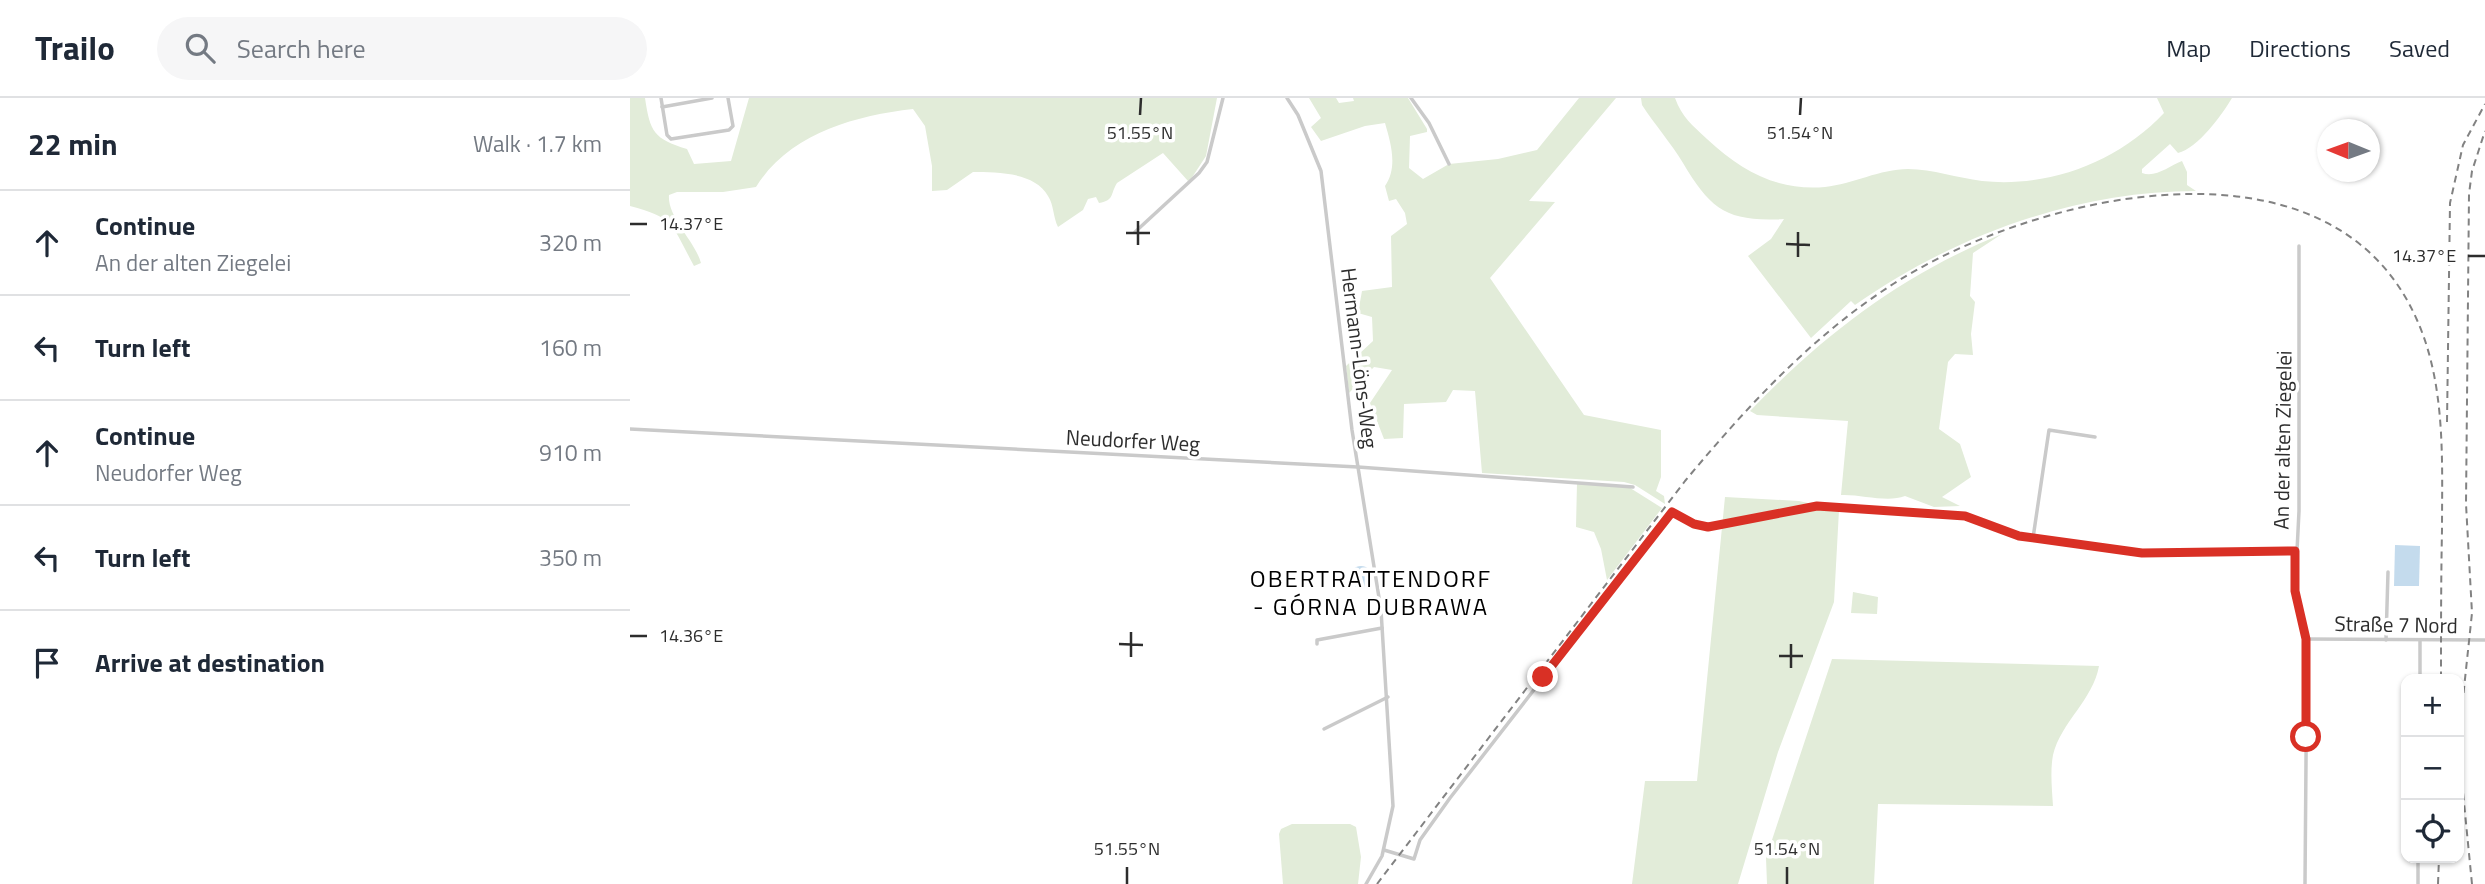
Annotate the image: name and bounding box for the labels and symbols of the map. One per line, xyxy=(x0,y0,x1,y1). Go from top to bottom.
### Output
text: 51.55°N xyxy=(1107,119,1173,146)
text: 51.54°N xyxy=(1767,119,1833,146)
north arrow xyxy=(2317,119,2380,182)
text: 14.37°E xyxy=(659,210,723,237)
text: 14.37°E xyxy=(2392,242,2456,269)
street label: Hermann-Löns-Weg xyxy=(1333,266,1387,450)
street label: An der alten Ziegelei xyxy=(2264,350,2300,530)
street label: Neudorfer Weg xyxy=(1065,421,1201,459)
district label: OBERTRATTENDORF - GÓRNA DUBRAWA xyxy=(1250,560,1492,624)
street label: Straße 7 Nord xyxy=(2334,607,2458,641)
text: 14.36°E xyxy=(659,622,723,649)
route end xyxy=(1527,661,1558,692)
route start xyxy=(2290,721,2321,752)
text: 51.55°N xyxy=(1094,835,1160,862)
text: 51.54°N xyxy=(1754,835,1820,862)

